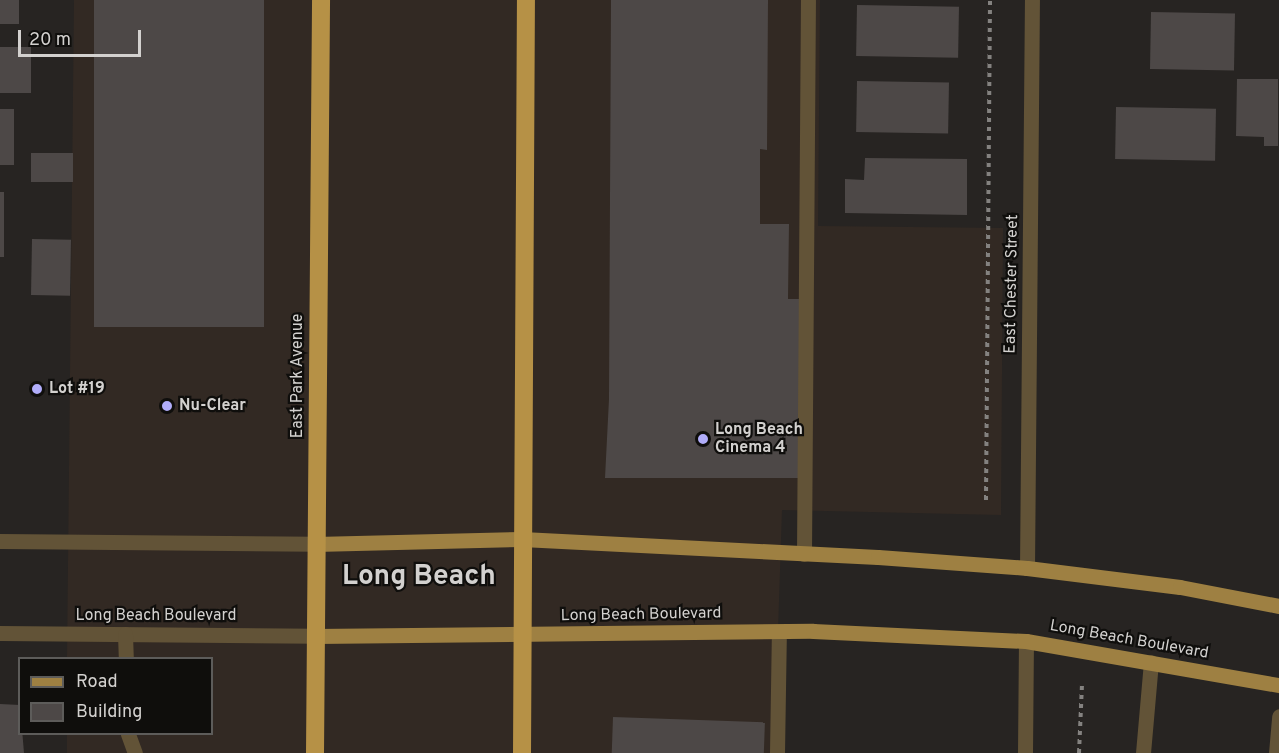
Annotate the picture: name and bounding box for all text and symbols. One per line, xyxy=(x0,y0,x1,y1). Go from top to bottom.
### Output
scale bar xyxy=(21,18,144,56)
text: 20 m xyxy=(29,29,71,52)
street label: East Chester Street xyxy=(1001,214,1023,354)
street label: East Park Avenue xyxy=(288,313,308,439)
place label: Lot #19 xyxy=(49,379,105,399)
marker: Lot #19 xyxy=(30,382,44,396)
place label: Nu-Clear xyxy=(179,396,246,416)
marker: Nu-Clear xyxy=(160,399,174,413)
place label: Long Beach Cinema 4 xyxy=(715,420,803,458)
marker: Long Beach Cinema 4 xyxy=(696,432,710,446)
district label: Long Beach xyxy=(342,560,496,594)
street label: Long Beach Boulevard xyxy=(560,604,722,626)
street label: Long Beach Boulevard xyxy=(76,606,236,626)
street label: Long Beach Boulevard xyxy=(1048,617,1210,663)
legend xyxy=(18,657,213,735)
text: Road xyxy=(76,671,118,694)
text: Building xyxy=(76,701,142,724)

